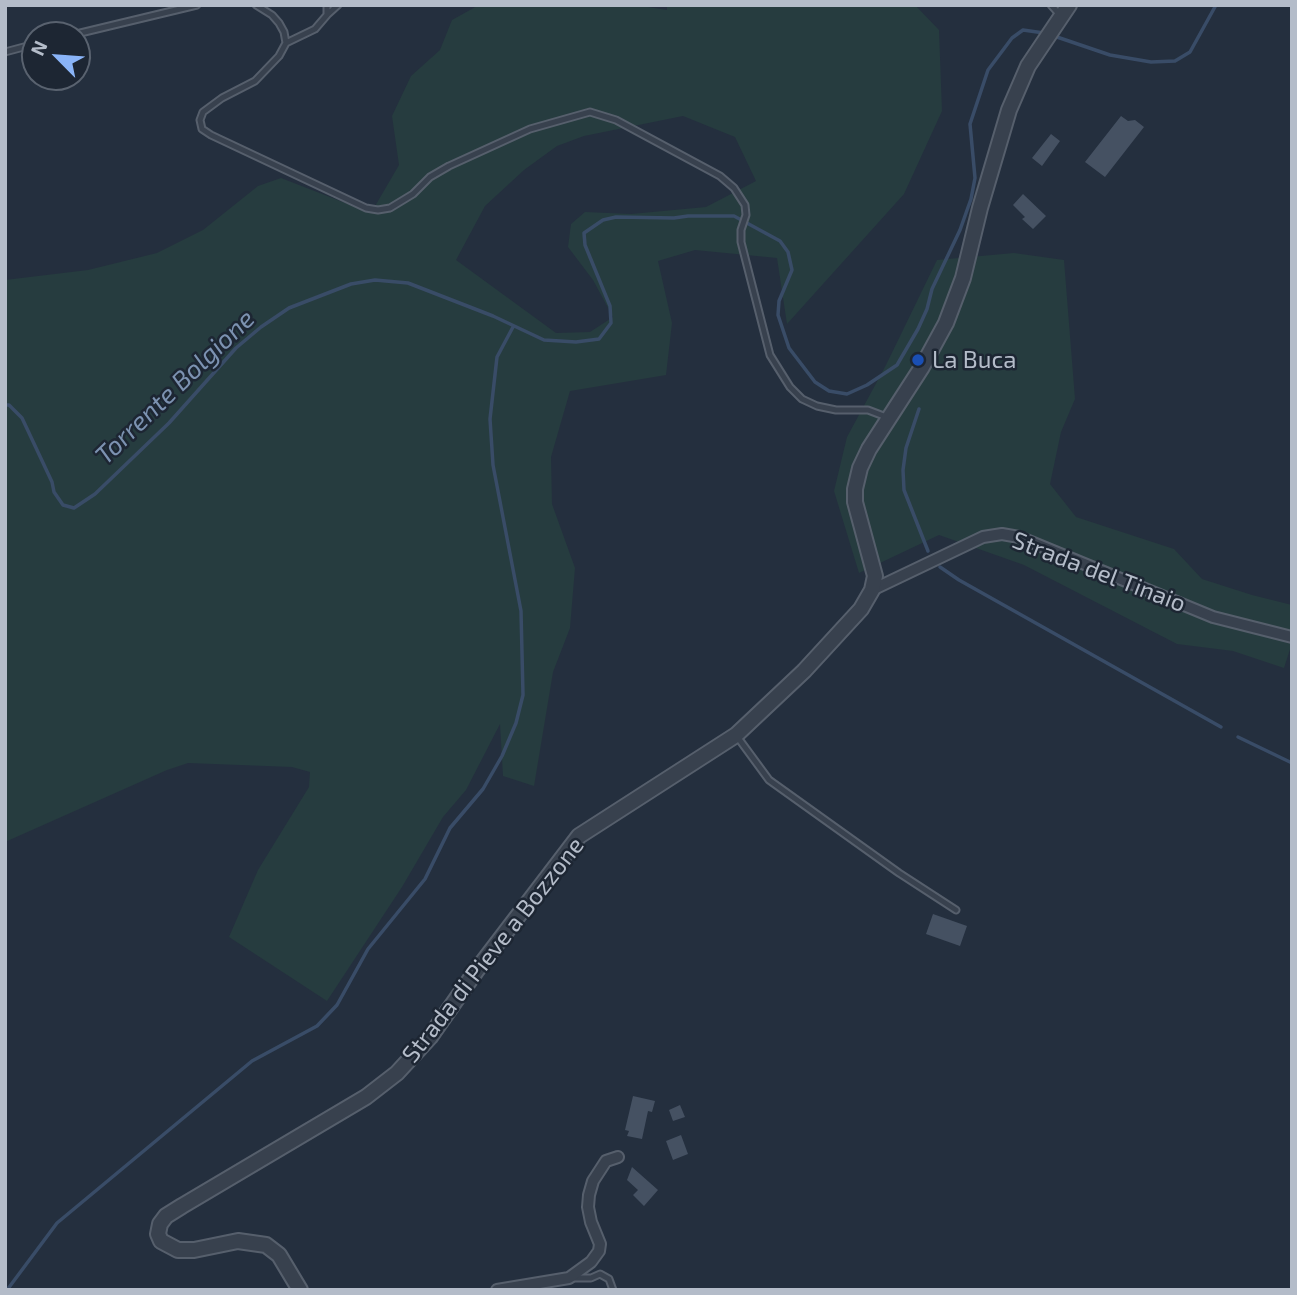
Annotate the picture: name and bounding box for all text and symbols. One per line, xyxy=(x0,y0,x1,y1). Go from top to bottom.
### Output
north arrow xyxy=(21,21,91,91)
text: N xyxy=(25,37,52,59)
water label: Torrente Bolgione xyxy=(89,303,261,471)
place label: La Buca xyxy=(932,346,1016,374)
marker: La Buca xyxy=(910,352,926,368)
street label: Strada del Tinaio xyxy=(1008,526,1190,618)
street label: Strada di Pieve a Bozzone xyxy=(396,831,590,1069)

